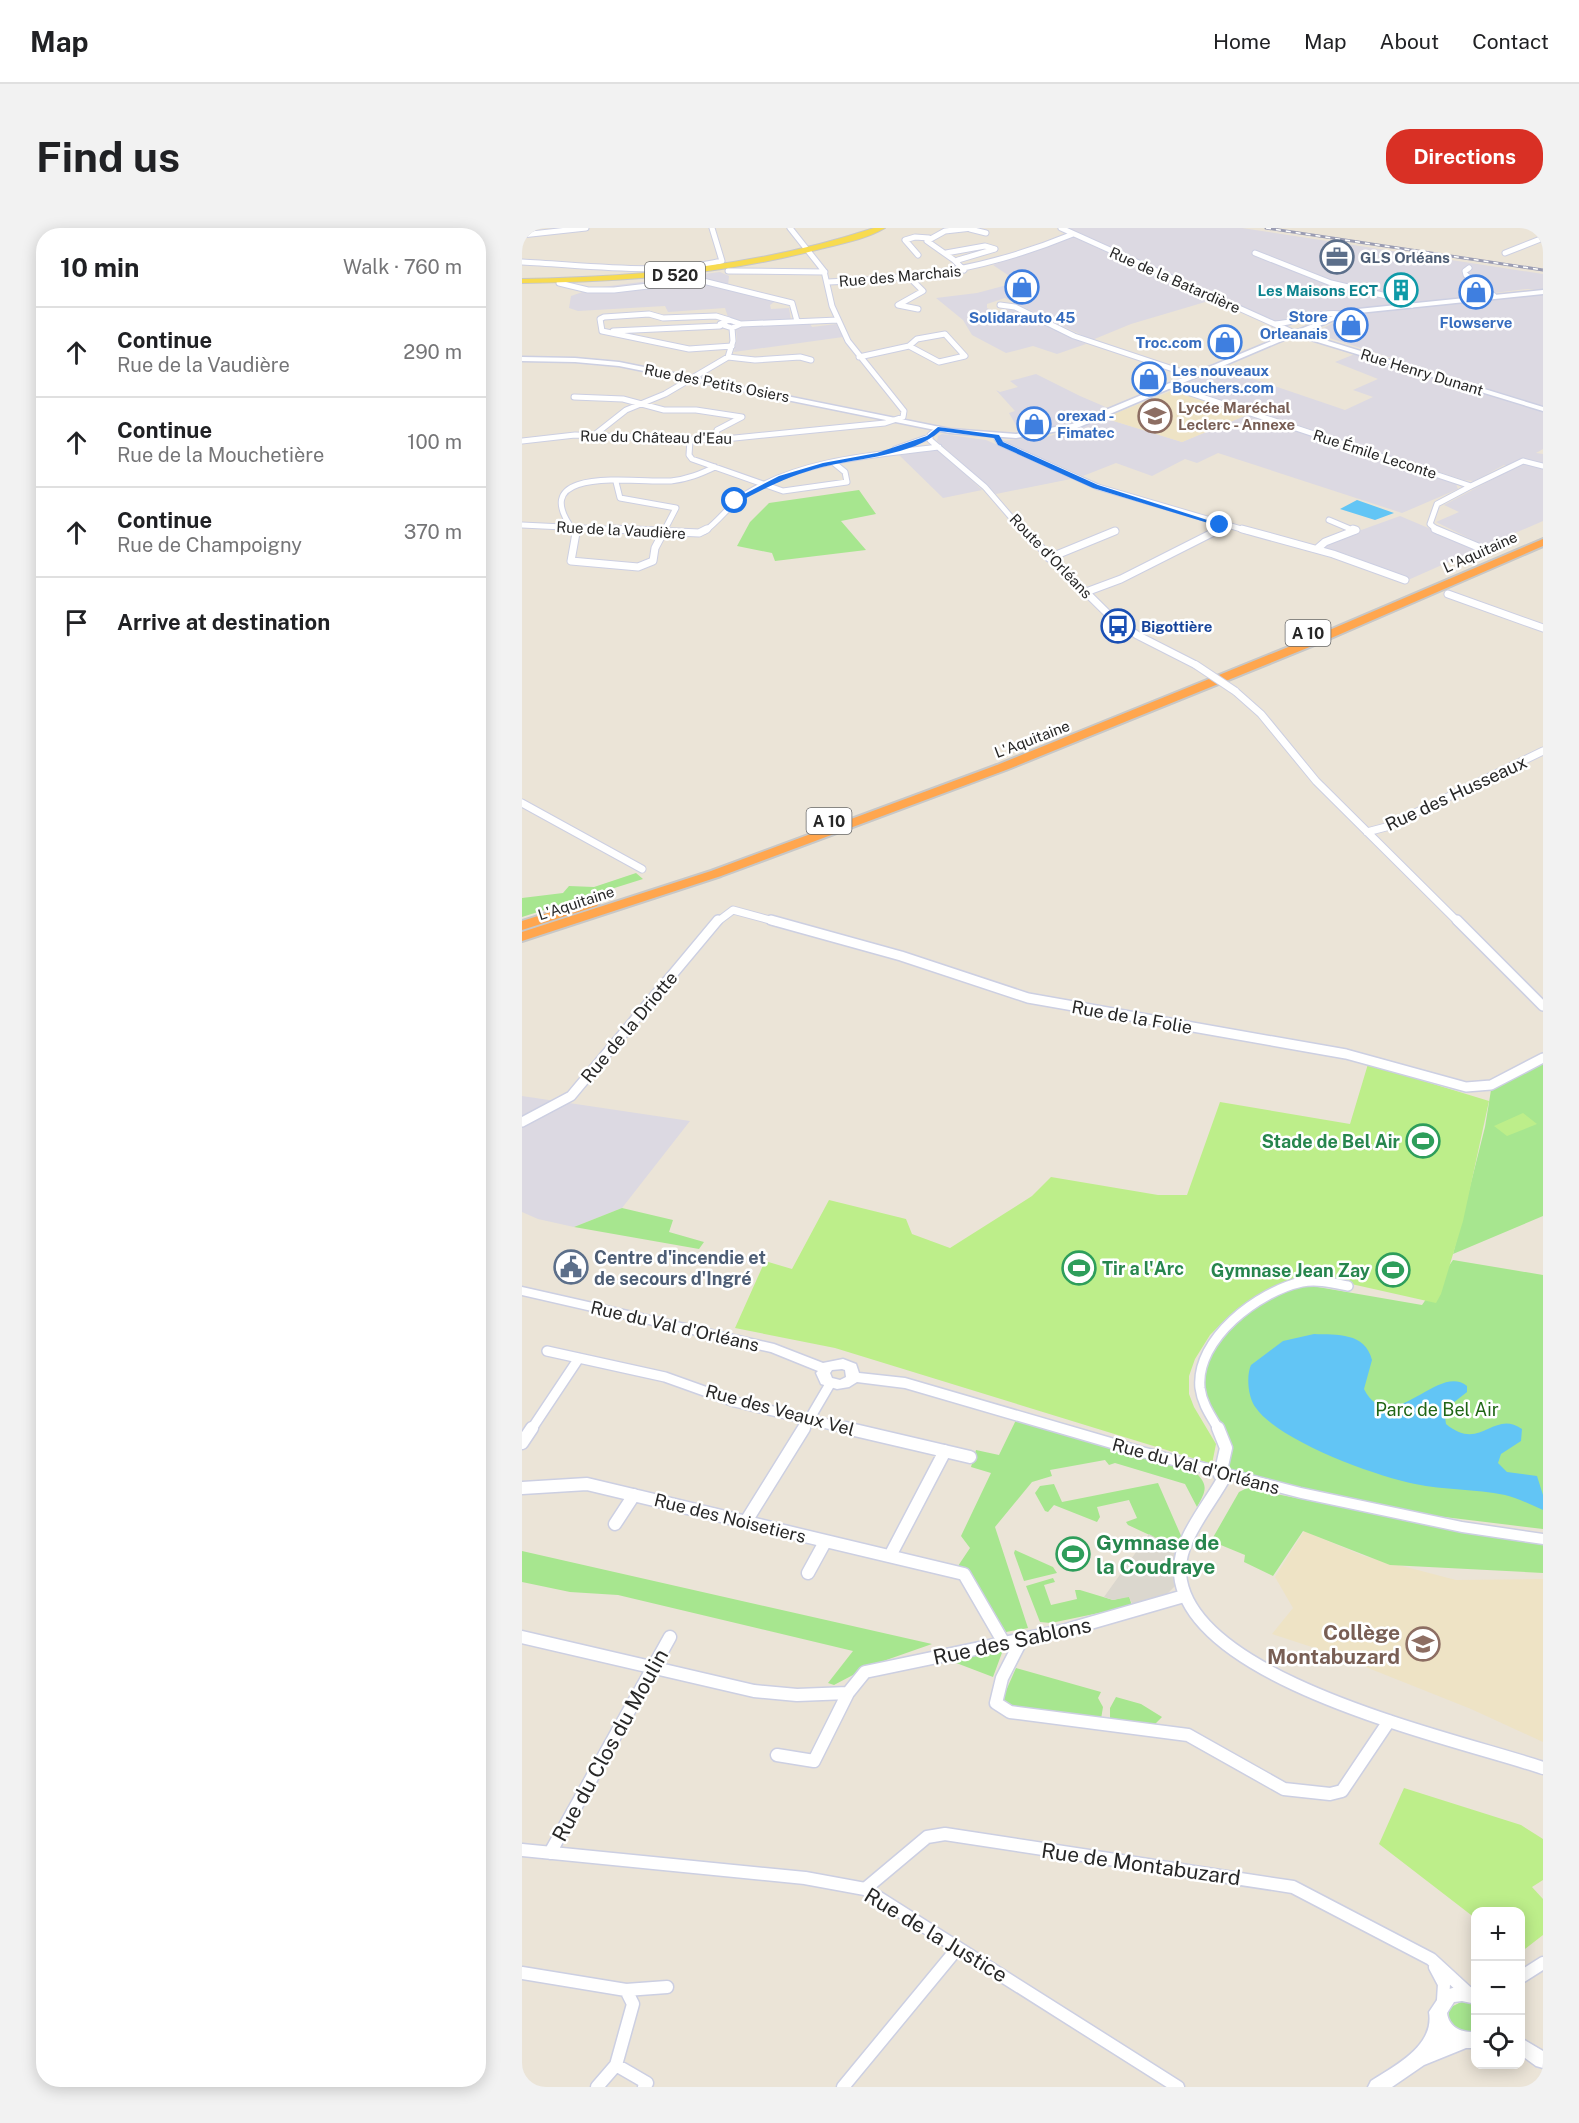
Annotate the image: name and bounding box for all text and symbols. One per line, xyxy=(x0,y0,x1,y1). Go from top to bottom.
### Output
text: Map xyxy=(30,25,89,58)
text: Home xyxy=(1213,29,1271,54)
text: Map xyxy=(1304,29,1347,54)
text: About xyxy=(1380,29,1439,54)
text: Contact xyxy=(1472,29,1549,54)
button: Directions xyxy=(1386,129,1543,184)
text: Find us xyxy=(36,132,180,181)
office icon: GLS Orléans xyxy=(1319,239,1355,275)
street label: Rue de la Batardière xyxy=(1107,243,1243,317)
place label: GLS Orléans xyxy=(1360,249,1450,266)
text: 10 min xyxy=(60,252,139,283)
text: Walk · 760 m xyxy=(343,255,462,279)
road number: D 520 xyxy=(645,262,705,288)
street label: Rue des Marchais xyxy=(838,262,962,290)
shop icon: Solidarauto 45 xyxy=(1004,269,1040,305)
building icon: Les Maisons ECT xyxy=(1383,272,1419,308)
shop icon: Flowserve xyxy=(1458,274,1494,310)
place label: Les Maisons ECT xyxy=(1258,282,1378,299)
shop icon: Store Orleanais xyxy=(1333,307,1369,343)
place label: Store Orleanais xyxy=(1260,308,1328,342)
place label: Solidarauto 45 xyxy=(969,309,1075,326)
place label: Flowserve xyxy=(1440,314,1512,331)
shop icon: Troc.com xyxy=(1207,324,1243,360)
text: Continue xyxy=(117,327,212,353)
place label: Troc.com xyxy=(1136,334,1202,351)
icon: ahead xyxy=(60,336,93,369)
text: 290 m xyxy=(403,340,462,364)
street label: Rue Henry Dunant xyxy=(1359,345,1486,399)
text: Rue de la Vaudière xyxy=(117,353,290,377)
street label: Rue des Petits Osiers xyxy=(643,361,791,405)
shop icon: Les nouveaux Bouchers.com xyxy=(1131,361,1167,397)
place label: Les nouveaux Bouchers.com xyxy=(1172,362,1274,396)
school or university icon: Lycée Maréchal Leclerc - Annexe xyxy=(1137,398,1173,434)
place label: Lycée Maréchal Leclerc - Annexe xyxy=(1178,399,1295,433)
shop icon: orexad - Fimatec xyxy=(1016,406,1052,442)
place label: orexad - Fimatec xyxy=(1057,407,1115,441)
text: Continue xyxy=(117,417,212,443)
icon: ahead xyxy=(60,426,93,459)
street label: Rue Émile Leconte xyxy=(1311,426,1439,482)
street label: Rue du Château d'Eau xyxy=(580,427,732,447)
text: 100 m xyxy=(407,430,462,454)
text: Rue de la Mouchetière xyxy=(117,443,324,467)
route start xyxy=(721,487,747,513)
text: Continue xyxy=(117,507,212,533)
street label: Route d'Orléans xyxy=(1006,510,1096,602)
route end xyxy=(1206,511,1232,537)
icon: ahead xyxy=(60,516,93,549)
street label: Rue de la Vaudière xyxy=(556,518,686,542)
text: 370 m xyxy=(404,520,462,544)
street label: L'Aquitaine xyxy=(1440,528,1520,576)
text: Rue de Champoigny xyxy=(117,533,302,557)
icon: arrive xyxy=(60,606,93,639)
bus stop icon: Bigottière xyxy=(1100,608,1136,644)
text: Arrive at destination xyxy=(117,609,330,635)
place label: Bigottière xyxy=(1141,618,1212,635)
road number: A 10 xyxy=(1286,620,1330,646)
street label: L'Aquitaine xyxy=(992,717,1072,761)
street label: Rue des Husseaux xyxy=(1382,751,1530,835)
road number: A 10 xyxy=(806,808,852,834)
street label: L'Aquitaine xyxy=(536,883,616,923)
street label: Rue de la Driotte xyxy=(576,967,682,1087)
street label: Rue de la Folie xyxy=(1070,996,1194,1038)
sports icon: Stade de Bel Air xyxy=(1405,1123,1441,1159)
place label: Stade de Bel Air xyxy=(1261,1131,1401,1152)
place label: Centre d'incendie et de secours d'Ingré xyxy=(594,1247,766,1289)
public building icon: Centre d'incendie et de secours d'Ingré xyxy=(553,1249,589,1285)
sports icon: Tir a l'Arc xyxy=(1061,1250,1097,1286)
sports icon: Gymnase Jean Zay xyxy=(1375,1252,1411,1288)
place label: Tir a l'Arc xyxy=(1102,1258,1184,1279)
place label: Gymnase Jean Zay xyxy=(1211,1260,1370,1281)
street label: Rue du Val d'Orléans xyxy=(589,1296,761,1356)
street label: Rue des Veaux Vel xyxy=(703,1380,857,1440)
park label: Parc de Bel Air xyxy=(1375,1399,1499,1420)
street label: Rue du Val d'Orléans xyxy=(1110,1434,1282,1498)
street label: Rue des Noisetiers xyxy=(652,1489,808,1547)
place label: Gymnase de la Coudraye xyxy=(1096,1530,1219,1579)
sports icon: Gymnase de la Coudraye xyxy=(1055,1536,1091,1572)
street label: Rue des Sablons xyxy=(931,1612,1093,1670)
place label: Collège Montabuzard xyxy=(1267,1620,1400,1669)
school or university icon: Collège Montabuzard xyxy=(1405,1626,1441,1662)
street label: Rue du Clos du Moulin xyxy=(547,1644,673,1846)
street label: Rue de Montabuzard xyxy=(1040,1838,1242,1890)
street label: Rue de la Justice xyxy=(860,1882,1012,1988)
map controls xyxy=(1471,1907,1525,2069)
button: + xyxy=(1471,1907,1525,1961)
button: − xyxy=(1471,1961,1525,2015)
button: locate xyxy=(1471,2015,1525,2069)

